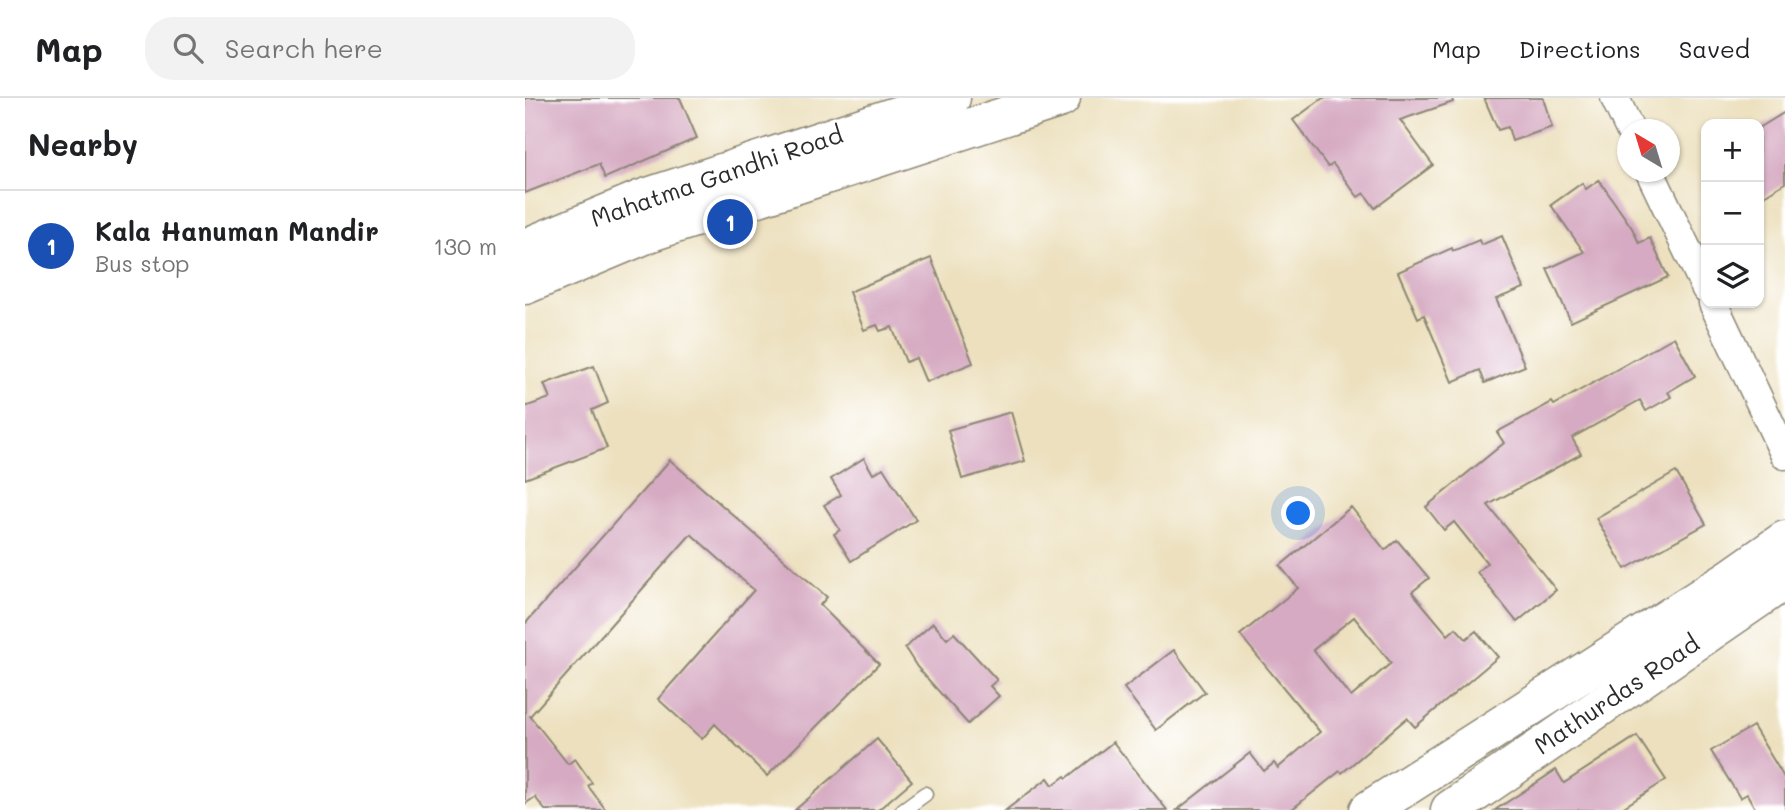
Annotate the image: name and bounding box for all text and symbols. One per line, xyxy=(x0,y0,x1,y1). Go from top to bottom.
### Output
search box xyxy=(145,17,635,80)
text: Map xyxy=(35,27,103,70)
icon: search xyxy=(169,29,207,67)
text: Search here xyxy=(225,31,383,65)
text: Map xyxy=(1432,33,1481,64)
text: Directions xyxy=(1519,33,1641,64)
text: Saved xyxy=(1679,33,1750,64)
street label: Mahatma Gandhi Road xyxy=(586,118,847,233)
north arrow xyxy=(1617,119,1680,182)
map controls xyxy=(1701,119,1764,308)
button: + xyxy=(1701,119,1764,182)
text: Nearby xyxy=(28,124,138,164)
button: − xyxy=(1701,182,1764,245)
pin: 1 xyxy=(707,196,753,248)
text: Kala Hanuman Mandir xyxy=(95,214,379,248)
text: 1 xyxy=(46,231,56,261)
text: 130 m xyxy=(433,231,497,261)
button: layers xyxy=(1701,245,1764,308)
text: Bus stop xyxy=(95,248,190,278)
your location xyxy=(1281,496,1315,530)
street label: Mathurdas Road xyxy=(1528,627,1705,760)

